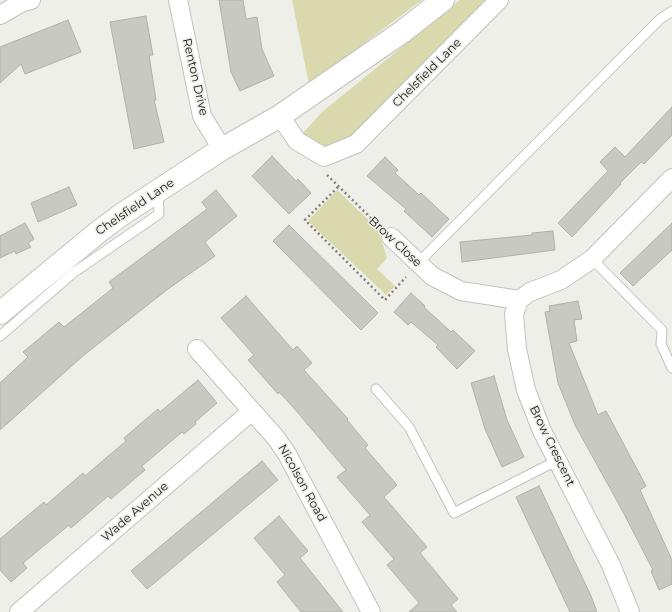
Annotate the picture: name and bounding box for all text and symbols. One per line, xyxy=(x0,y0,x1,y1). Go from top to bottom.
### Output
street label: Chelsfield Lane xyxy=(390,36,464,110)
street label: Renton Drive xyxy=(179,37,211,117)
street label: Chelsfield Lane xyxy=(93,175,177,239)
street label: Brow Close xyxy=(366,214,424,270)
street label: Brow Crescent xyxy=(526,403,578,489)
street label: Nicolson Road xyxy=(275,442,329,524)
street label: Wade Avenue xyxy=(99,479,171,545)

